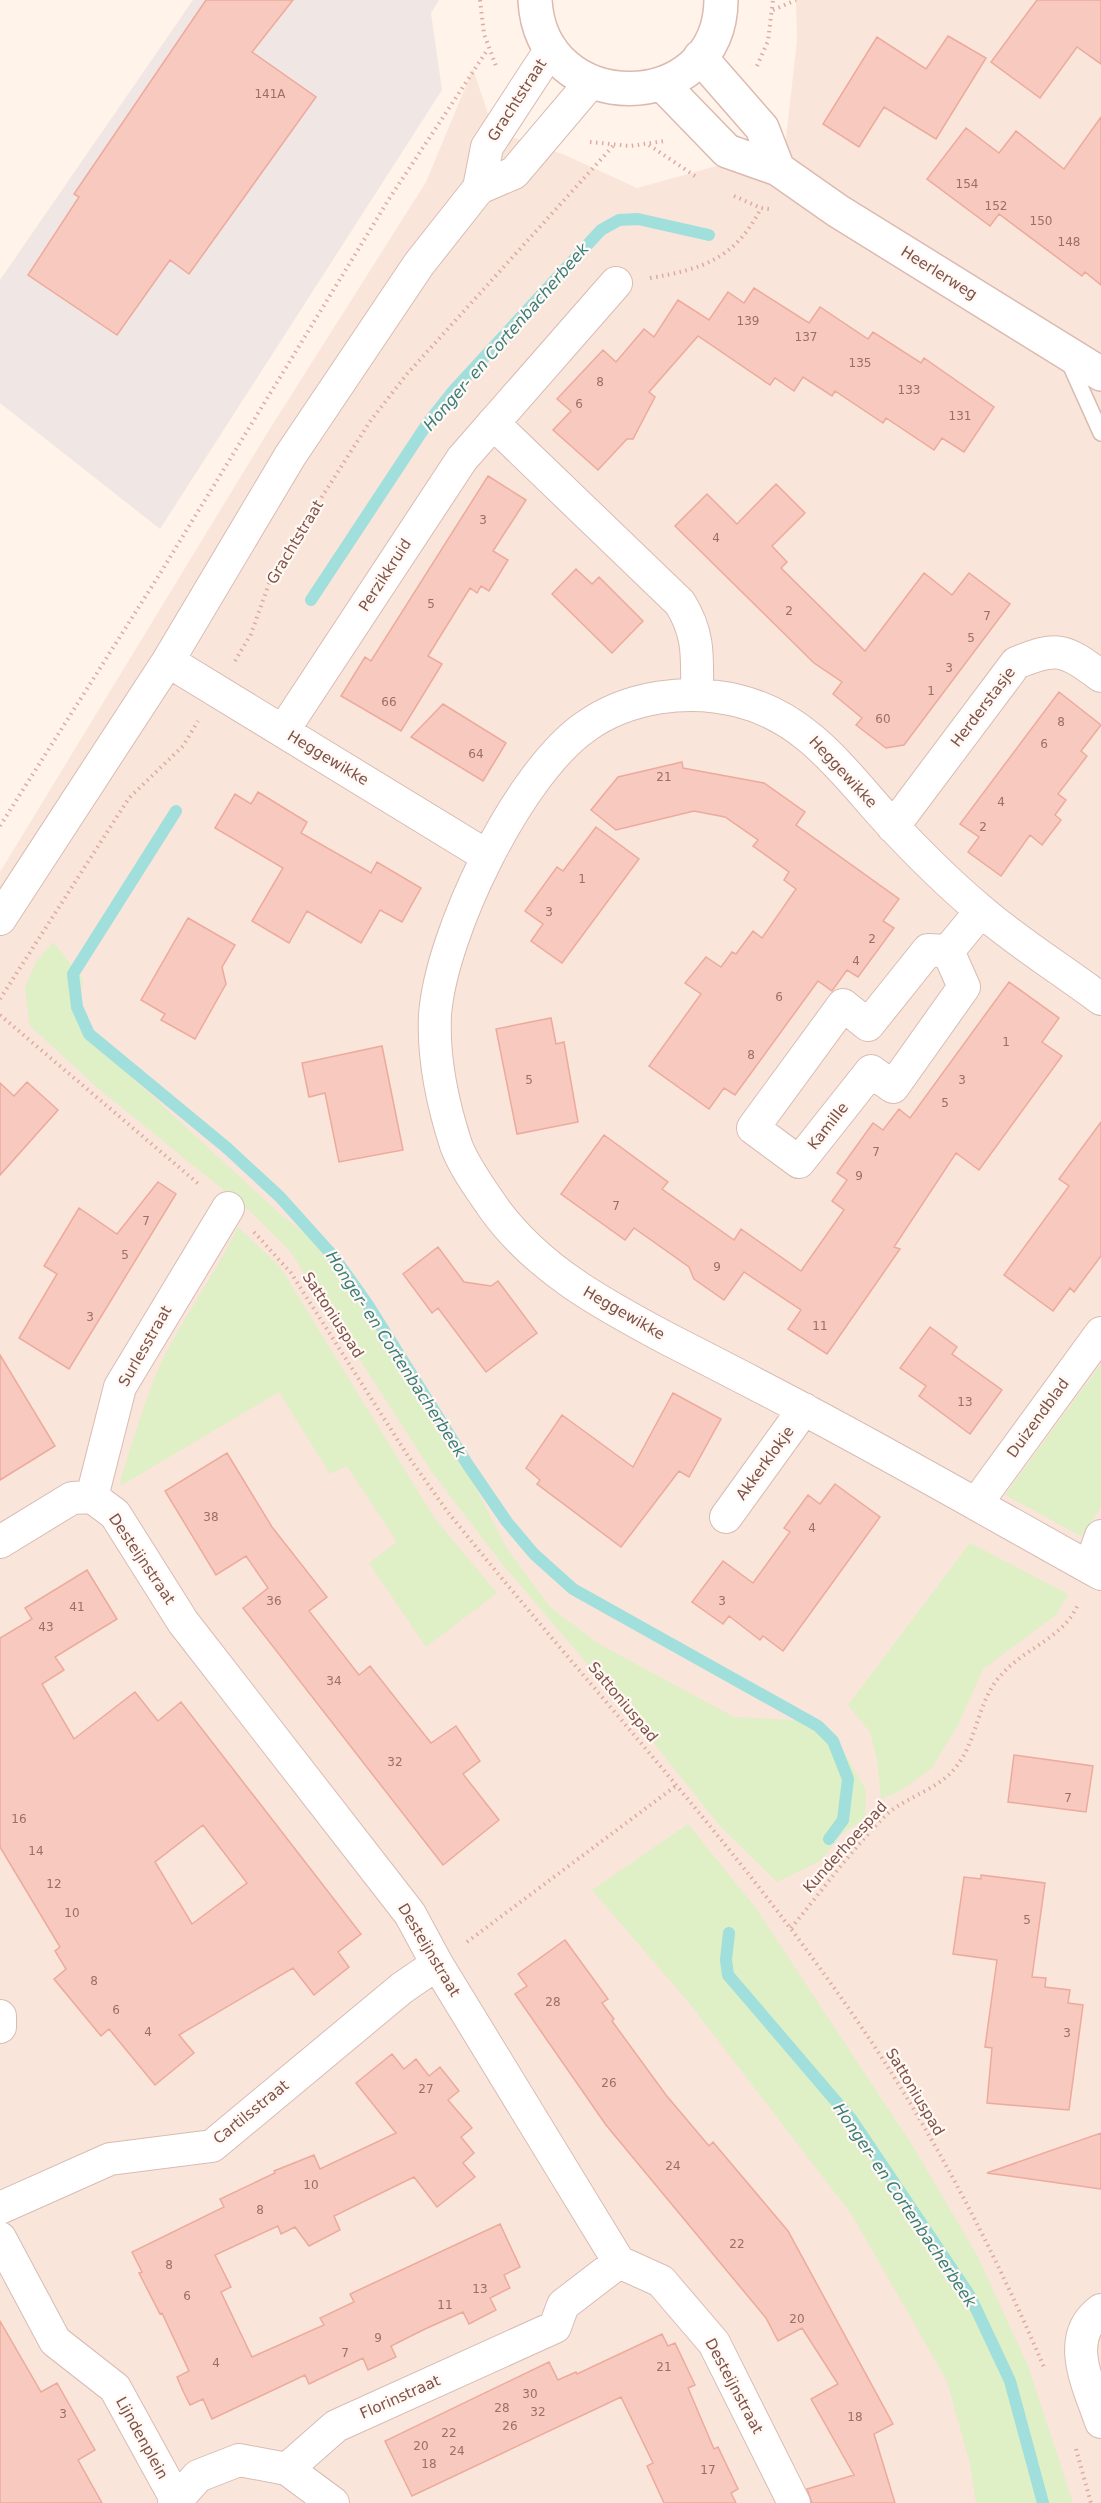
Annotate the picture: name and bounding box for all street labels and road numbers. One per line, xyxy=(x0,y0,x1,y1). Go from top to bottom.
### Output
street label: Grachtstraat xyxy=(484,55,550,145)
street label: Heerlerweg xyxy=(898,242,980,304)
street label: Grachtstraat xyxy=(263,497,327,587)
street label: Perzikkruid xyxy=(355,535,415,615)
street label: Herderstasje xyxy=(947,663,1019,751)
street label: Heggewikke xyxy=(284,727,372,789)
street label: Heggewikke xyxy=(805,732,881,812)
street label: Kamille xyxy=(804,1099,852,1153)
street label: Sattoniuspad xyxy=(299,1269,367,1361)
street label: Heggewikke xyxy=(580,1282,668,1344)
street label: Surlesstraat xyxy=(115,1302,175,1390)
street label: Duizendblad xyxy=(1003,1375,1073,1461)
street label: Akkerklokje xyxy=(732,1423,798,1503)
street label: Desteijnstraat xyxy=(105,1510,179,1608)
street label: Sattoniuspad xyxy=(584,1658,662,1746)
street label: Kunderhoespad xyxy=(799,1798,891,1896)
street label: Desteijnstraat xyxy=(394,1900,464,2000)
street label: Sattoniuspad xyxy=(882,2045,948,2139)
street label: Cartilsstraat xyxy=(210,2076,292,2148)
street label: Desteijnstraat xyxy=(701,2335,767,2437)
street label: Florinstraat xyxy=(357,2371,443,2423)
street label: Lijndenplein xyxy=(112,2394,172,2482)

